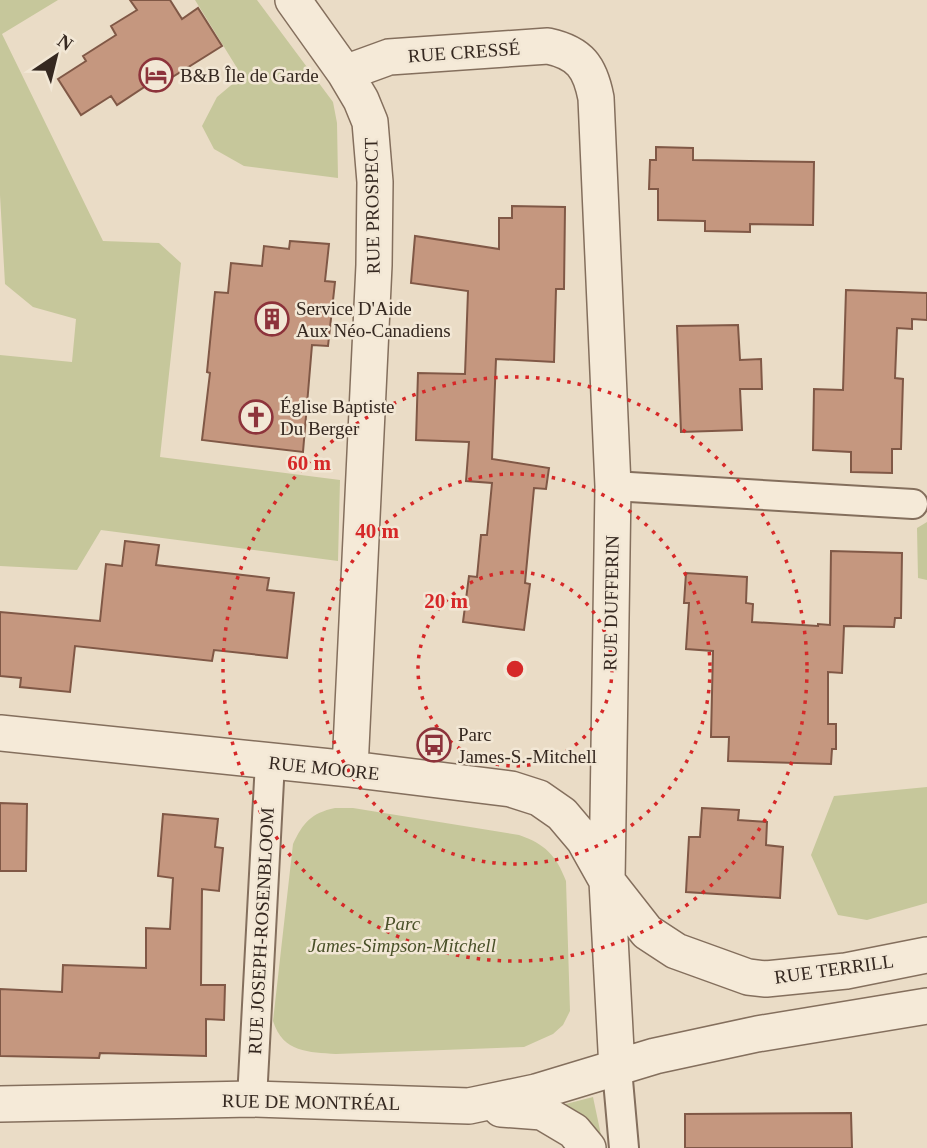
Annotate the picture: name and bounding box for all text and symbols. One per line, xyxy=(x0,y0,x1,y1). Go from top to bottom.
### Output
north arrow xyxy=(21,21,91,91)
text: N xyxy=(54,30,77,55)
street label: RUE CRESSÉ xyxy=(407,38,521,66)
hotel icon: B&B Île de Garde xyxy=(137,56,175,94)
place label: B&B Île de Garde xyxy=(180,65,319,86)
street label: RUE PROSPECT xyxy=(360,137,384,275)
place label: Service D'Aide Aux Néo-Canadiens xyxy=(296,298,451,341)
building icon: Service D'Aide Aux Néo-Canadiens xyxy=(253,300,291,338)
place label: Église Baptiste Du Berger xyxy=(280,396,395,439)
church icon: Église Baptiste Du Berger xyxy=(237,398,275,436)
text: 60 m xyxy=(287,451,331,475)
text: 40 m xyxy=(355,519,399,543)
street label: RUE DUFFERIN xyxy=(599,535,623,671)
text: 20 m xyxy=(424,589,468,613)
centre of rings xyxy=(503,657,527,681)
place label: Parc James-S.-Mitchell xyxy=(458,724,597,767)
bus stop icon: Parc James-S.-Mitchell xyxy=(415,726,453,764)
street label: RUE MOORE xyxy=(268,752,380,784)
street label: RUE JOSEPH-ROSENBLOOM xyxy=(244,807,278,1055)
park label: Parc James-Simpson-Mitchell xyxy=(308,913,496,956)
street label: RUE TERRILL xyxy=(773,950,895,988)
street label: RUE DE MONTRÉAL xyxy=(222,1090,400,1114)

